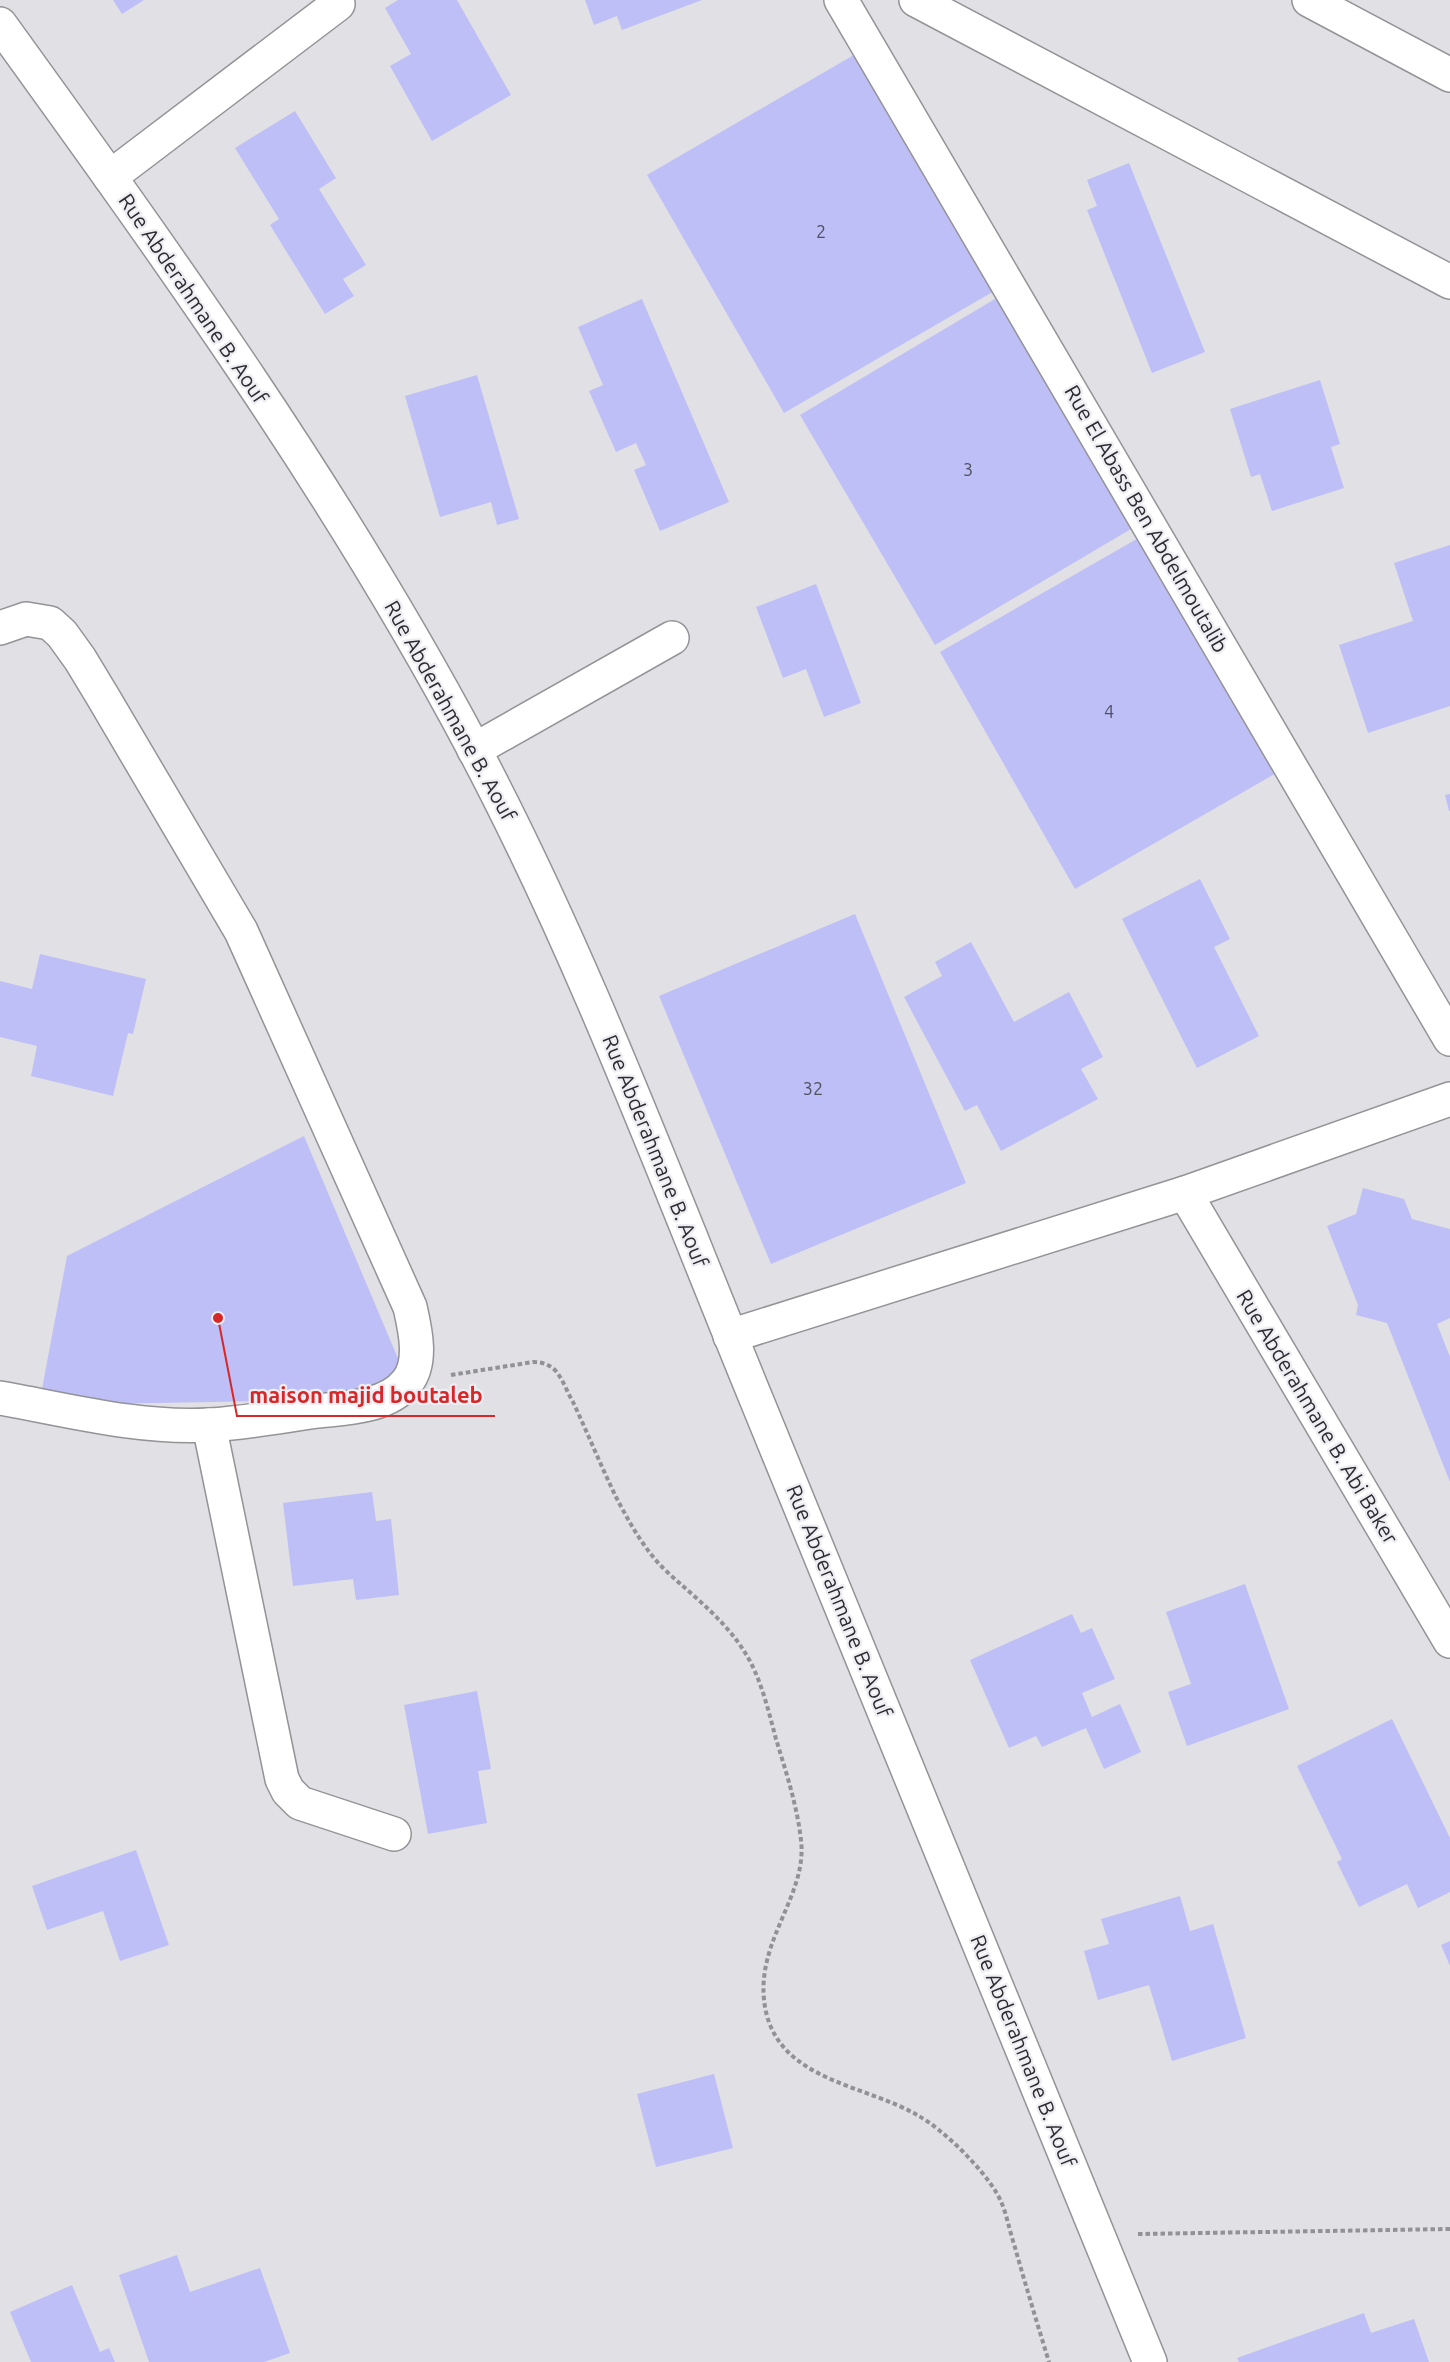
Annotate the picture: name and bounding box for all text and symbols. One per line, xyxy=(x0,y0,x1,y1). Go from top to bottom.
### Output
street label: Rue Abderahmane B. Aouf xyxy=(114,189,274,409)
house number: 2 xyxy=(816,221,826,241)
street label: Rue El Abass Ben Abdelmoutalib xyxy=(1060,381,1233,656)
house number: 3 xyxy=(963,459,973,479)
street label: Rue Abderahmane B. Aouf xyxy=(380,596,522,826)
house number: 4 xyxy=(1104,701,1114,721)
street label: Rue Abderahmane B. Aouf xyxy=(598,1031,714,1271)
house number: 32 xyxy=(803,1078,823,1098)
street label: Rue Abderahmane B. Abi Baker xyxy=(1232,1285,1403,1548)
callout: maison majid boutaleb xyxy=(237,1376,495,1416)
text: maison majid boutaleb xyxy=(249,1382,483,1407)
street label: Rue Abderahmane B. Aouf xyxy=(782,1481,898,1721)
street label: Rue Abderahmane B. Aouf xyxy=(966,1931,1082,2171)

